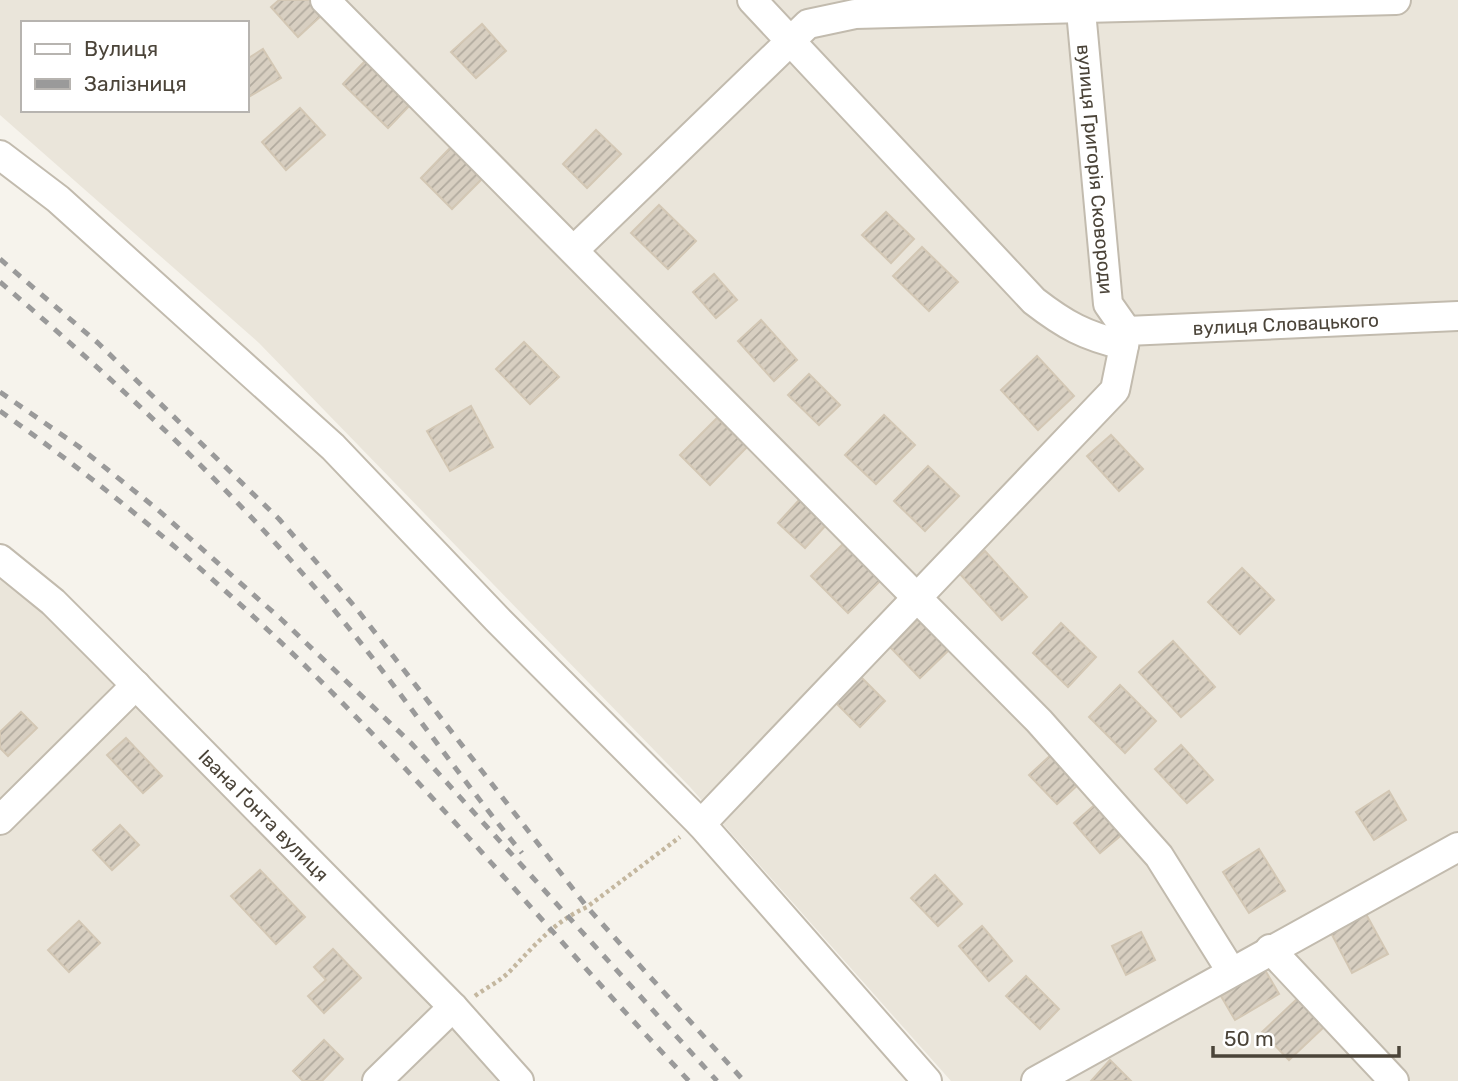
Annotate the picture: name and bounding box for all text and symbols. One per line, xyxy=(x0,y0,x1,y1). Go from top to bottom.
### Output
legend xyxy=(21,21,248,112)
text: Вулиця xyxy=(84,36,158,61)
street label: вулиця Григорія Сковороди xyxy=(1072,43,1118,295)
text: Залізниця xyxy=(84,71,187,96)
street label: вулиця Словацького xyxy=(1192,309,1380,340)
street label: Івана Ґонта вулиця xyxy=(194,745,333,886)
scale bar xyxy=(1213,1014,1398,1058)
text: 50 m xyxy=(1224,1026,1274,1051)

